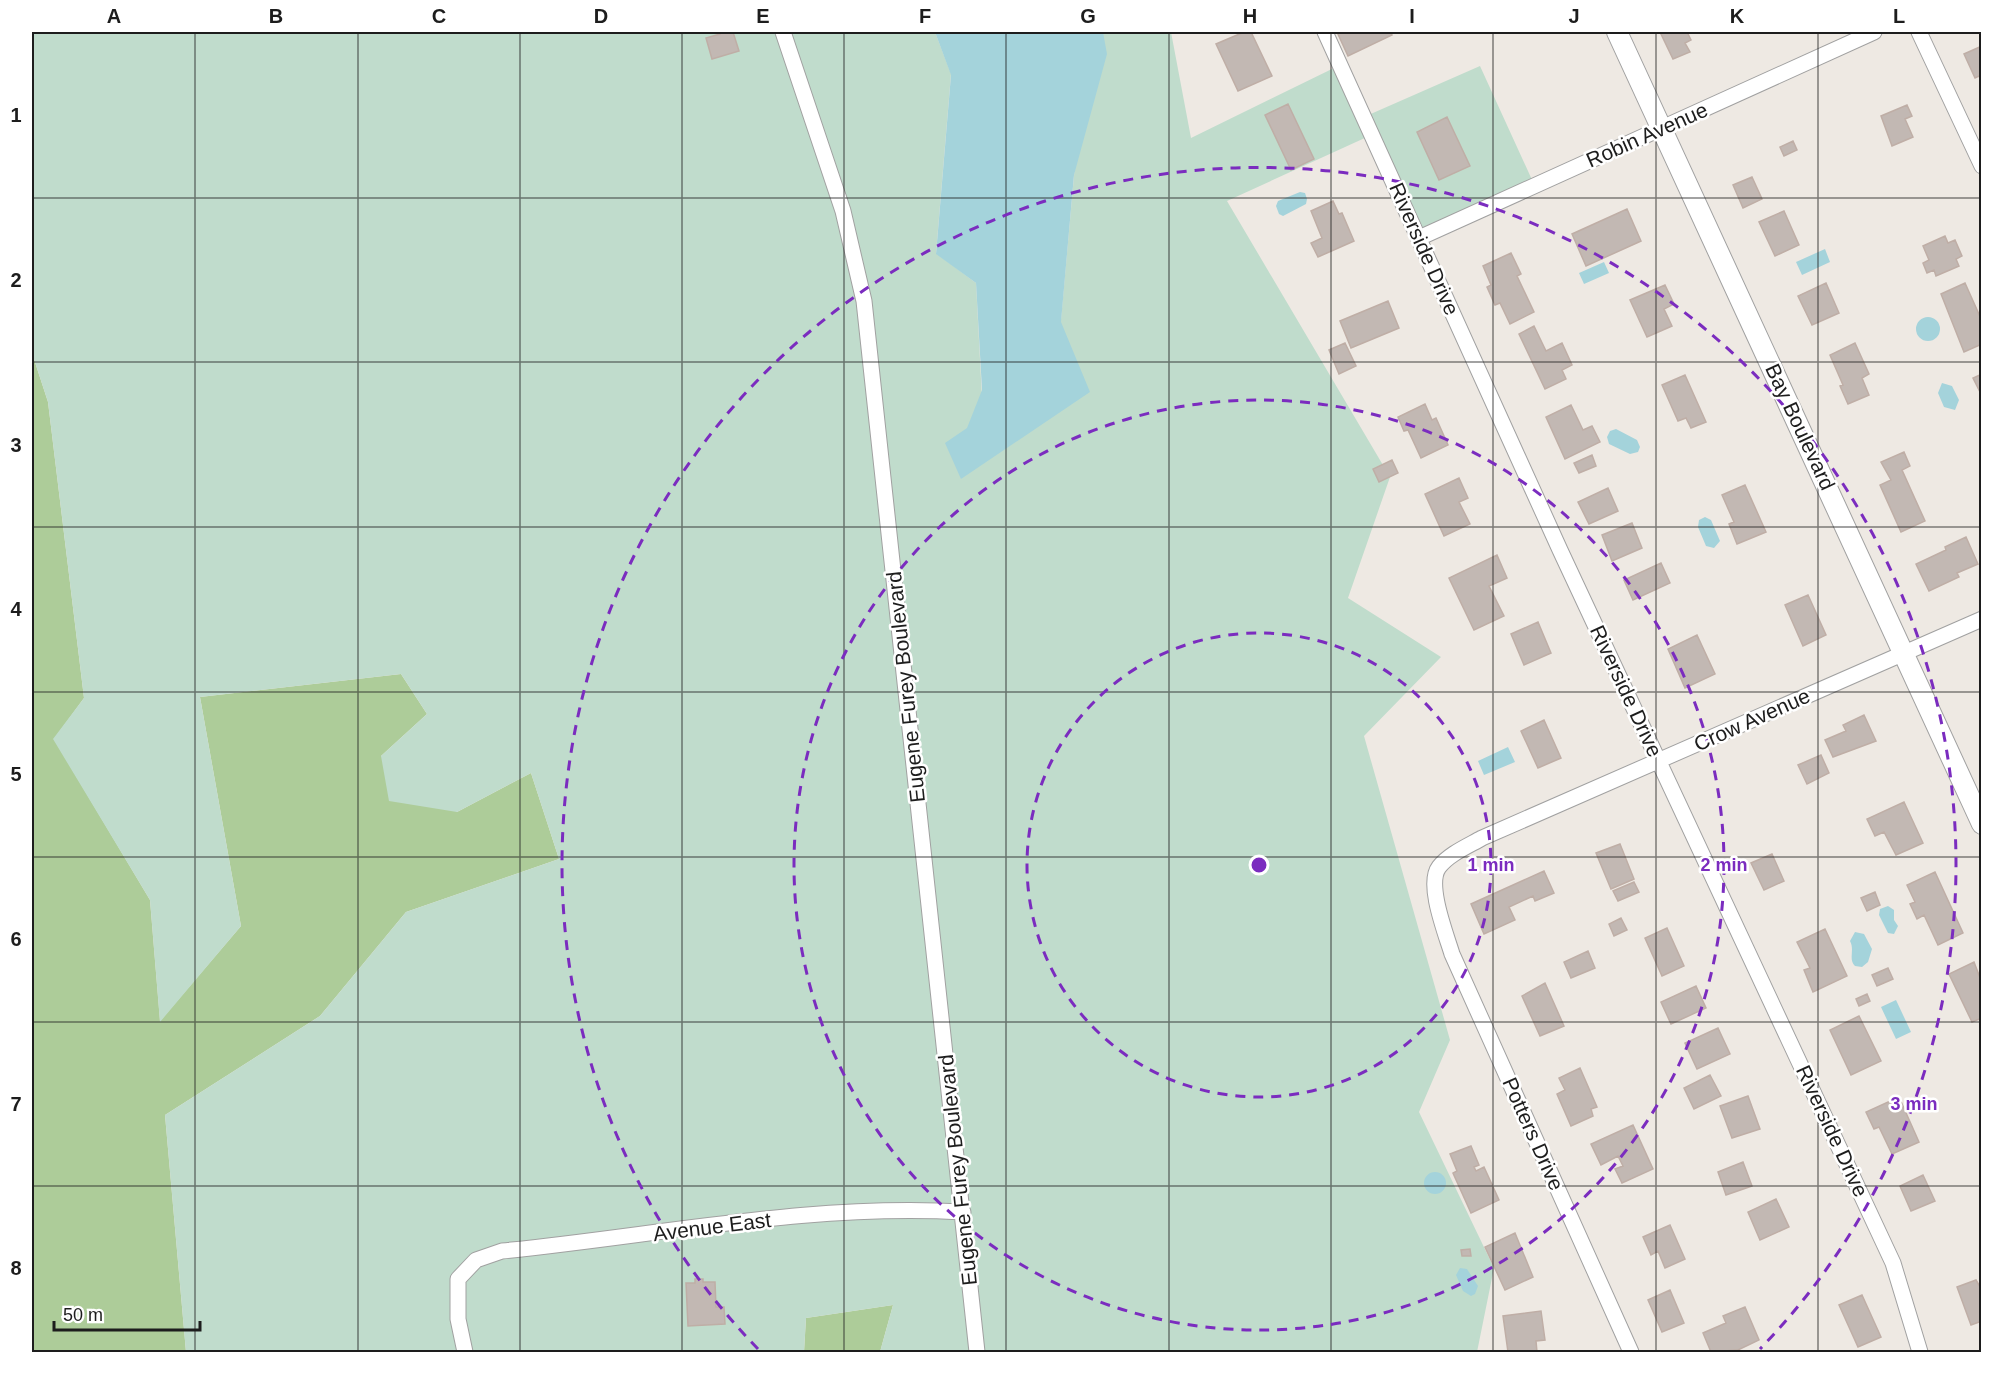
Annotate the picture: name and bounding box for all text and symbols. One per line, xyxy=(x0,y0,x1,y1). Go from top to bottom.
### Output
text: A xyxy=(107,5,121,27)
text: B xyxy=(269,5,283,27)
text: C xyxy=(432,5,446,27)
text: D xyxy=(594,5,608,27)
text: E xyxy=(756,5,770,27)
text: F xyxy=(919,5,931,27)
text: G xyxy=(1080,5,1096,27)
text: H xyxy=(1243,5,1257,27)
text: I xyxy=(1409,5,1415,27)
text: J xyxy=(1568,5,1580,27)
text: K xyxy=(1730,5,1745,27)
text: L xyxy=(1893,5,1905,27)
street label: Robin Avenue xyxy=(1583,98,1711,172)
text: 1 xyxy=(10,104,22,126)
street label: Riverside Drive xyxy=(1385,179,1464,319)
text: 2 xyxy=(10,269,22,291)
street label: Bay Boulevard xyxy=(1761,360,1840,494)
text: 3 xyxy=(10,434,22,456)
street label: Eugene Furey Boulevard xyxy=(882,570,929,804)
text: 4 xyxy=(10,598,22,620)
street label: Riverside Drive xyxy=(1586,621,1667,760)
street label: Crow Avenue xyxy=(1690,684,1813,755)
text: 5 xyxy=(10,763,22,785)
centre of rings xyxy=(1249,855,1269,875)
text: 1 min xyxy=(1467,855,1515,875)
text: 2 min xyxy=(1700,855,1748,875)
text: 6 xyxy=(10,928,22,950)
street label: Eugene Furey Boulevard xyxy=(934,1053,981,1287)
street label: Riverside Drive xyxy=(1792,1061,1873,1200)
street label: Potters Drive xyxy=(1498,1074,1569,1194)
text: 7 xyxy=(10,1093,22,1115)
text: 3 min xyxy=(1890,1094,1938,1114)
street label: Avenue East xyxy=(652,1208,772,1245)
text: 8 xyxy=(10,1257,22,1279)
scale bar xyxy=(54,1294,200,1332)
text: 50 m xyxy=(63,1305,103,1325)

